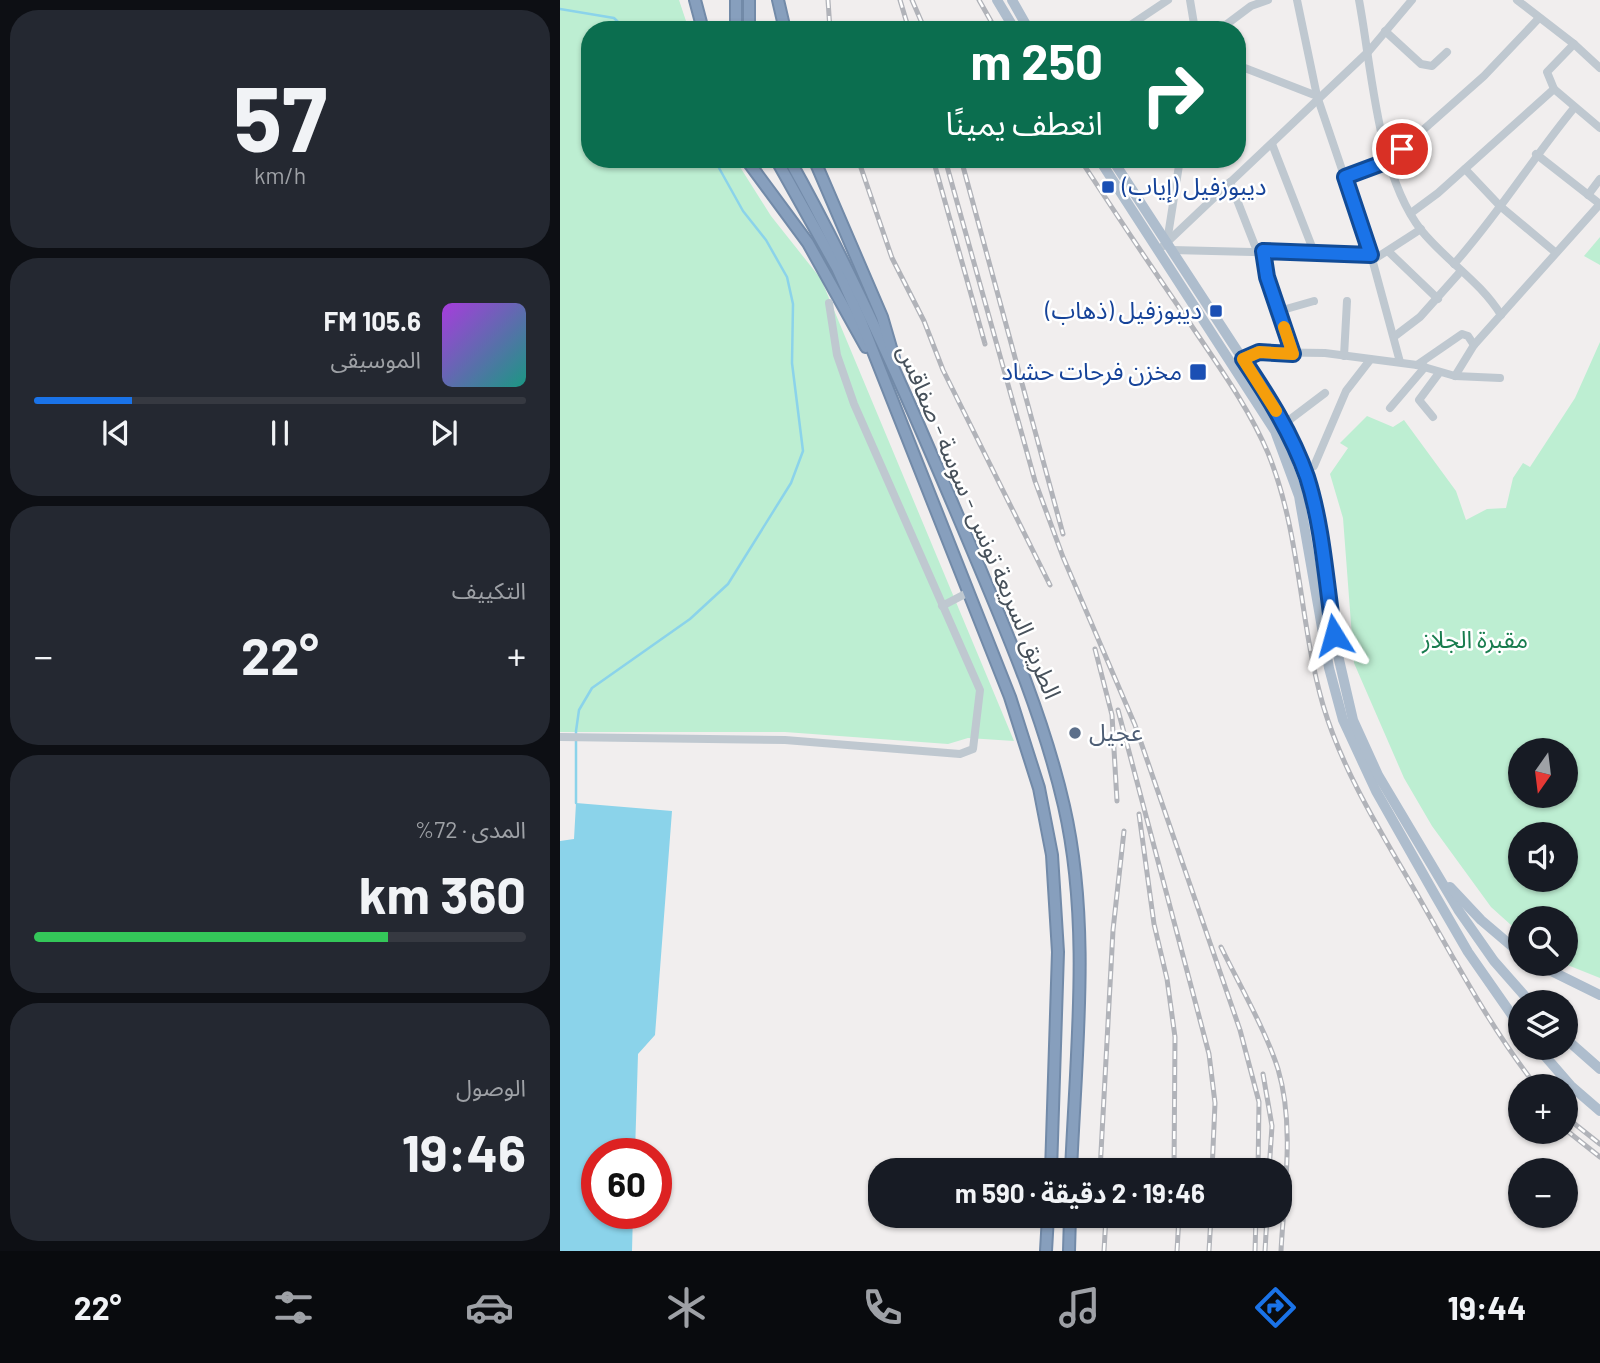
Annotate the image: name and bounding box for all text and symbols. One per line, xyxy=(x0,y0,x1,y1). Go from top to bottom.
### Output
text: 250 m xyxy=(970,31,1103,90)
icon: right xyxy=(1127,49,1218,140)
text: 57 xyxy=(233,61,327,170)
text: انعطف يمينًا xyxy=(946,103,1103,141)
pin xyxy=(1372,119,1432,179)
icon: arrive xyxy=(1383,130,1421,168)
text: km/h xyxy=(254,161,306,189)
place label: ديبوزفيل (إياب) xyxy=(1121,171,1266,203)
marker: ديبوزفيل (إياب) xyxy=(1100,179,1116,195)
place label: ديبوزفيل (ذهاب) xyxy=(1044,295,1202,325)
marker: ديبوزفيل (ذهاب) xyxy=(1208,303,1224,319)
text: 105.6 FM xyxy=(324,305,421,336)
street label: الطريق السريعة تونس - سوسة - صفاقس xyxy=(891,340,1068,704)
text: الموسيقى xyxy=(330,345,421,373)
place label: مخزن فرحات حشاد xyxy=(1001,356,1182,386)
marker: مخزن فرحات حشاد xyxy=(1188,362,1208,382)
icon: previous xyxy=(97,414,135,452)
icon: pause xyxy=(261,414,299,452)
icon: next xyxy=(425,414,463,452)
text: التكييف xyxy=(452,576,526,604)
position arrow xyxy=(1297,598,1371,672)
text: 22° xyxy=(241,623,319,685)
park label: مقبرة الجلاز xyxy=(1421,624,1528,654)
text: − xyxy=(34,632,53,678)
text: + xyxy=(507,632,526,678)
place label: عجيل xyxy=(1089,717,1143,746)
marker: عجيل xyxy=(1067,725,1083,741)
north arrow xyxy=(1508,738,1578,808)
map controls xyxy=(1508,738,1578,1228)
text: المدى · 72% xyxy=(415,815,526,843)
button: sound xyxy=(1508,822,1578,892)
text: 360 km xyxy=(359,862,526,924)
button: search xyxy=(1508,906,1578,976)
button: layers xyxy=(1508,990,1578,1060)
text: الوصول xyxy=(456,1073,526,1101)
button: + xyxy=(1508,1074,1578,1144)
text: 19:46 xyxy=(402,1120,526,1182)
speed limit sign: 60 xyxy=(581,1138,672,1229)
button: − xyxy=(1508,1158,1578,1228)
text: 19:46 · 2 دقيقة · 590 m xyxy=(955,1177,1205,1208)
icon: filters xyxy=(269,1283,318,1332)
icon: car xyxy=(465,1283,514,1332)
icon: climate xyxy=(662,1283,711,1332)
icon: phone xyxy=(858,1283,907,1332)
icon: music xyxy=(1055,1283,1104,1332)
icon: directions xyxy=(1251,1283,1300,1332)
text: 22° xyxy=(74,1288,122,1326)
text: 19:44 xyxy=(1448,1288,1526,1326)

